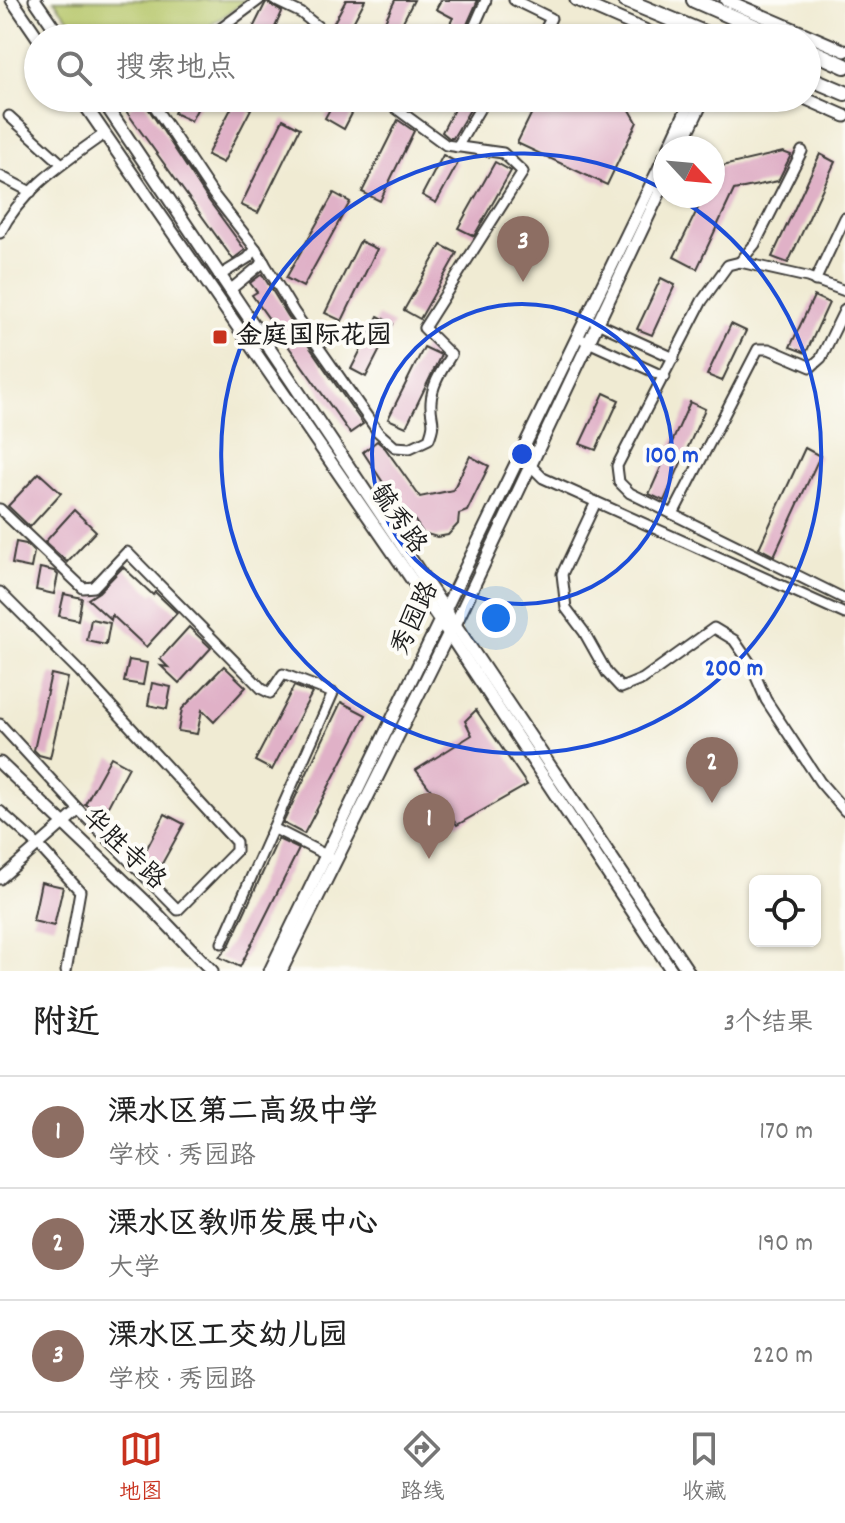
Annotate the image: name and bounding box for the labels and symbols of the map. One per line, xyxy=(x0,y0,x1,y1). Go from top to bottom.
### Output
north arrow xyxy=(653,136,725,208)
pin: 3 xyxy=(497,216,549,282)
place label: 金庭国际花园 xyxy=(236,319,392,356)
marker: 金庭国际花园 xyxy=(211,328,229,346)
centre of rings xyxy=(508,440,536,468)
text: 100 m xyxy=(645,440,699,474)
street label: 毓秀路 xyxy=(359,477,435,563)
street label: 秀园路 xyxy=(383,576,449,662)
your location xyxy=(476,598,516,638)
text: 200 m xyxy=(705,653,763,687)
pin: 2 xyxy=(686,737,738,803)
pin: 1 xyxy=(403,793,455,859)
street label: 华胜寺路 xyxy=(73,801,173,899)

